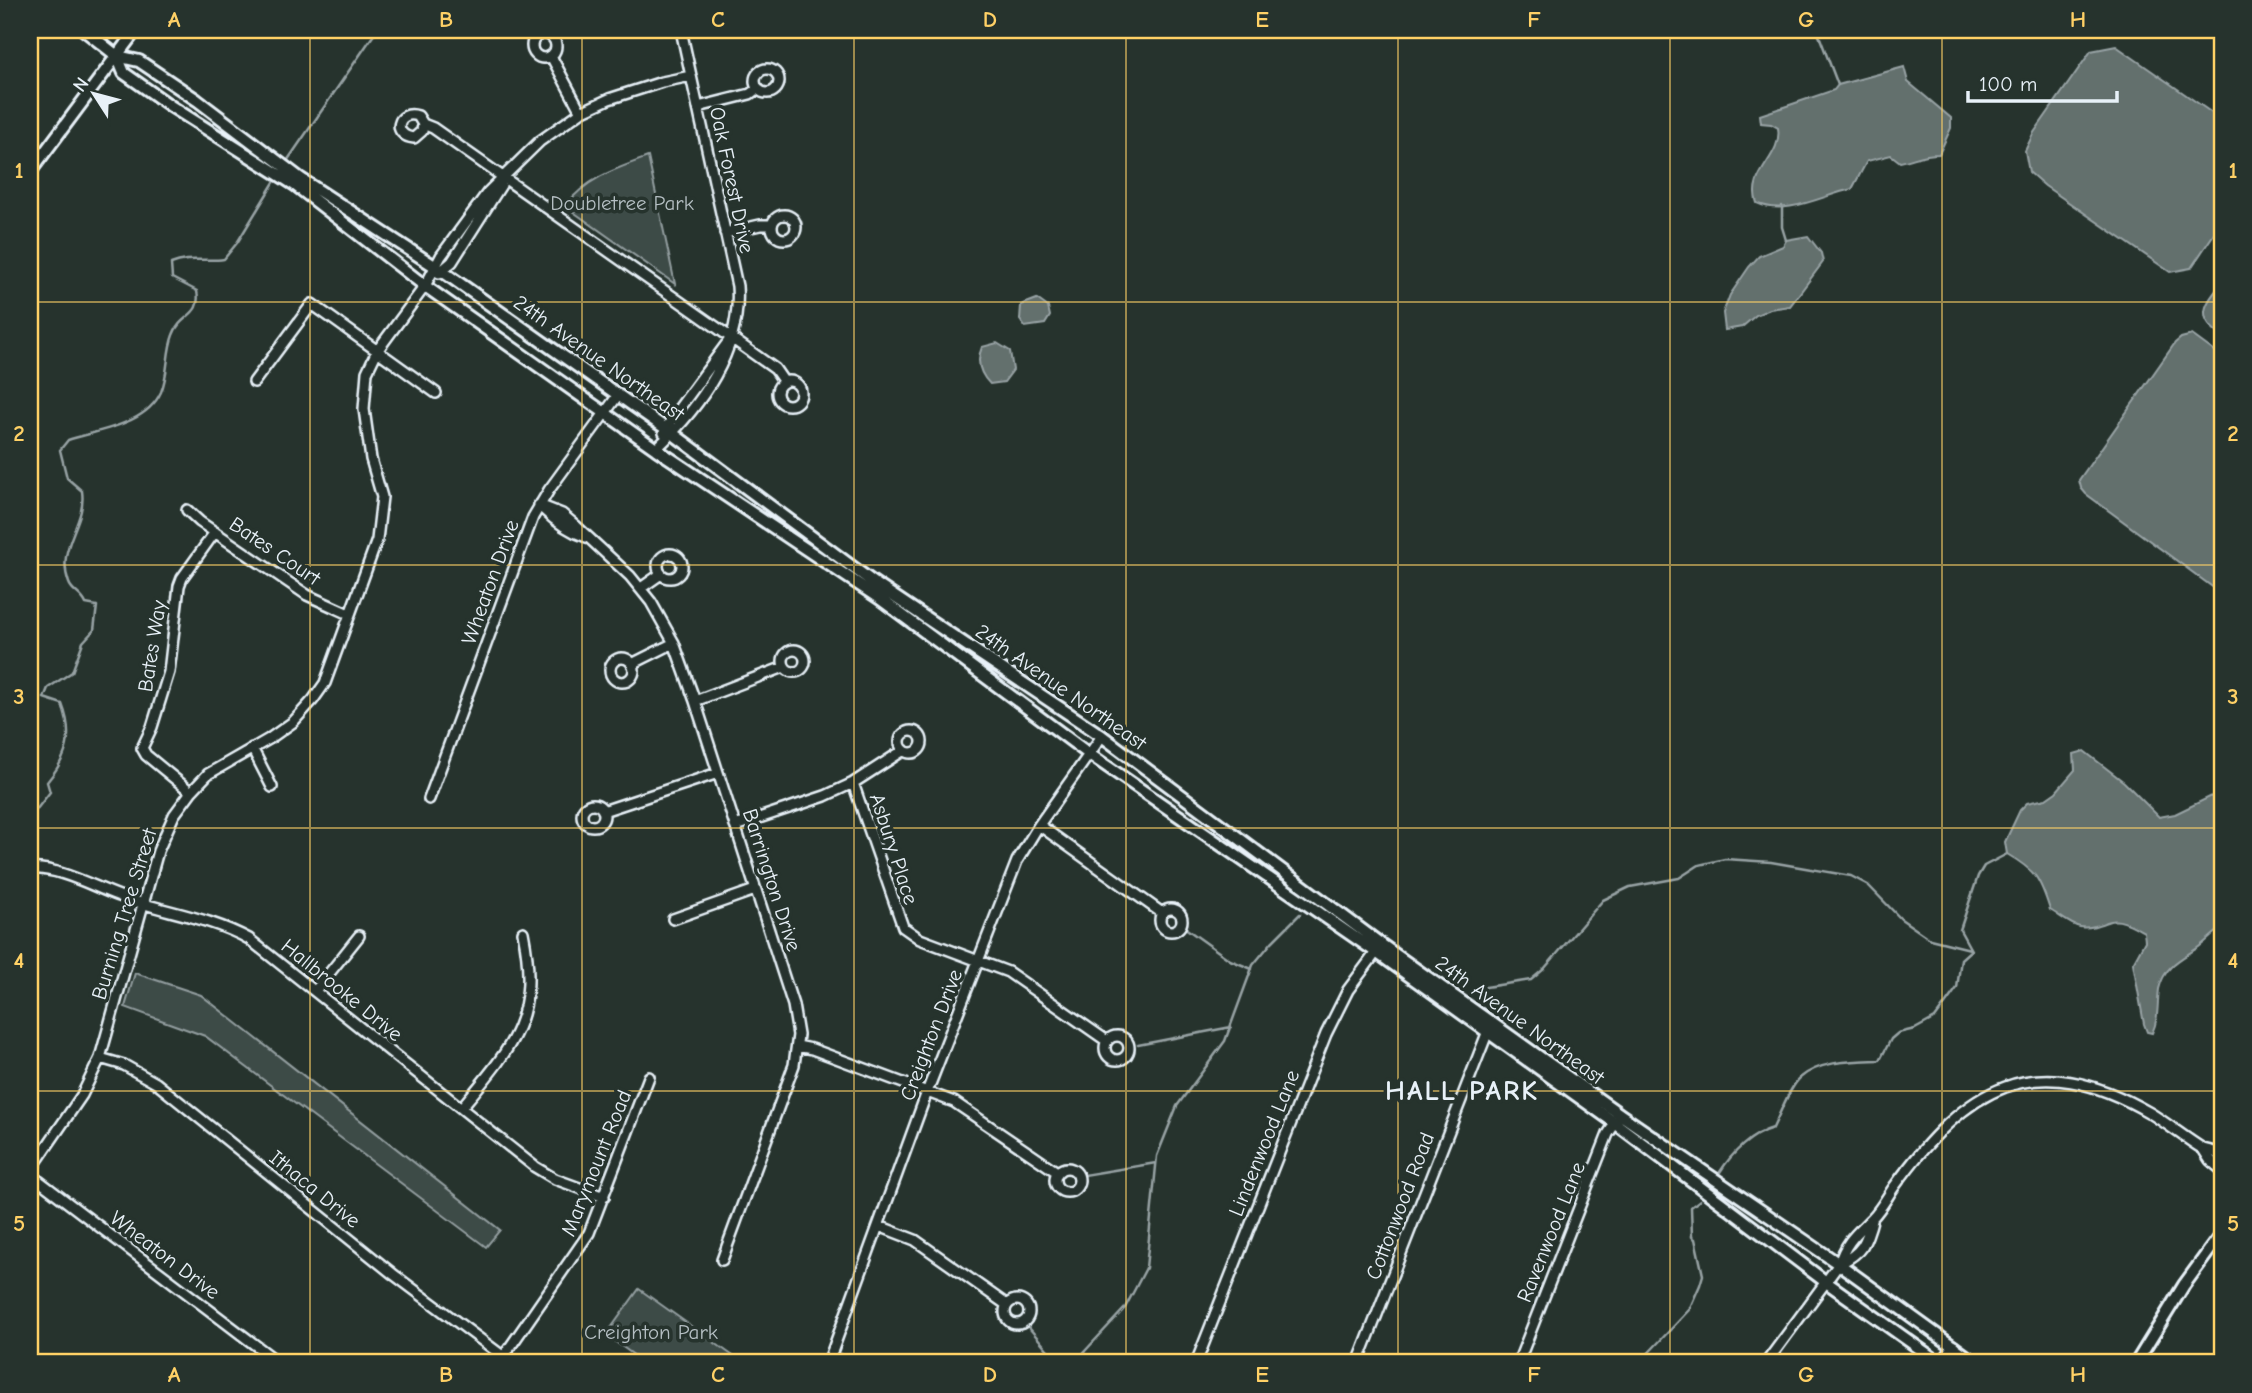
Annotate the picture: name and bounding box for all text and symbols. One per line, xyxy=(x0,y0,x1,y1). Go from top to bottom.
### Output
text: A xyxy=(168,6,181,33)
text: B xyxy=(439,6,453,33)
text: C xyxy=(711,6,725,33)
text: D xyxy=(983,6,997,33)
text: E xyxy=(1255,6,1269,33)
text: F xyxy=(1527,6,1541,33)
text: G xyxy=(1798,6,1814,33)
text: H xyxy=(2070,6,2086,33)
north arrow xyxy=(60,60,130,130)
scale bar xyxy=(1968,60,2117,104)
text: 100 m xyxy=(1979,72,2037,96)
text: N xyxy=(69,73,94,96)
street label: Oak Forest Drive xyxy=(705,105,759,255)
text: 1 xyxy=(14,157,24,184)
text: 1 xyxy=(2228,157,2238,184)
park label: Doubletree Park xyxy=(550,191,694,215)
street label: 24th Avenue Northeast xyxy=(509,290,690,427)
text: 2 xyxy=(13,420,25,447)
text: 2 xyxy=(2227,420,2239,447)
street label: Bates Court xyxy=(225,512,326,591)
street label: Wheaton Drive xyxy=(456,516,524,648)
street label: Bates Way xyxy=(133,598,171,694)
street label: 24th Avenue Northeast xyxy=(971,619,1152,756)
text: 3 xyxy=(13,683,25,710)
text: 3 xyxy=(2227,683,2239,710)
street label: Asbury Place xyxy=(865,790,923,908)
street label: Barrington Drive xyxy=(738,806,806,954)
street label: Burning Tree Street xyxy=(87,825,162,1003)
street label: Hallbrooke Drive xyxy=(277,934,407,1046)
text: 4 xyxy=(14,947,25,974)
text: 4 xyxy=(2228,947,2239,974)
street label: 24th Avenue Northeast xyxy=(1431,951,1610,1090)
street label: Creighton Drive xyxy=(895,966,967,1104)
street label: Lindenwood Lane xyxy=(1224,1066,1304,1220)
district label: HALL PARK xyxy=(1385,1075,1539,1107)
street label: Marymount Road xyxy=(556,1086,636,1240)
street label: Cottonwood Road xyxy=(1361,1129,1439,1283)
street label: Ithaca Drive xyxy=(265,1145,365,1233)
street label: Ravenwood Lane xyxy=(1512,1158,1590,1306)
street label: Wheaton Drive xyxy=(105,1206,225,1304)
text: 5 xyxy=(13,1210,25,1237)
text: 5 xyxy=(2227,1210,2239,1237)
park label: Creighton Park xyxy=(584,1320,718,1344)
text: A xyxy=(168,1361,181,1388)
text: B xyxy=(439,1361,453,1388)
text: C xyxy=(711,1361,725,1388)
text: D xyxy=(983,1361,997,1388)
text: E xyxy=(1255,1361,1269,1388)
text: F xyxy=(1527,1361,1541,1388)
text: G xyxy=(1798,1361,1814,1388)
text: H xyxy=(2070,1361,2086,1388)

